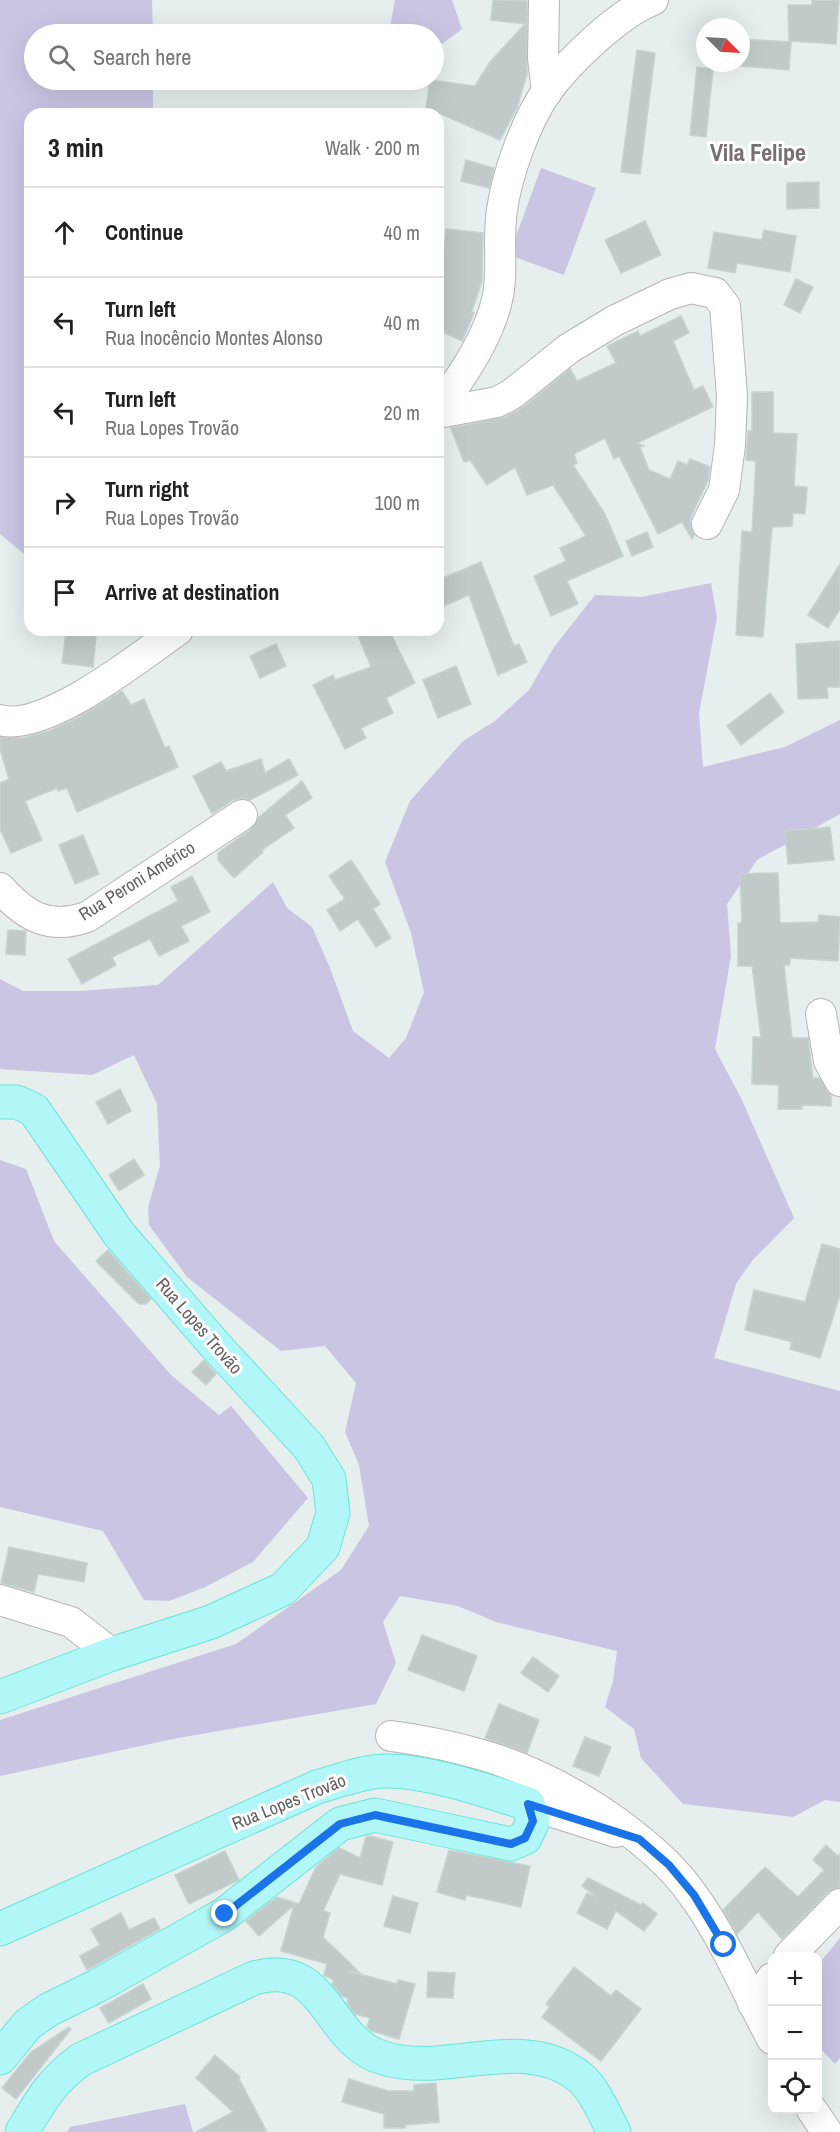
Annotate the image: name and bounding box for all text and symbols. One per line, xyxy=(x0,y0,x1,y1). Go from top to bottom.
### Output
north arrow xyxy=(696,18,750,72)
search box xyxy=(24,24,444,90)
icon: search xyxy=(45,41,78,74)
text: Search here xyxy=(93,42,191,72)
text: 3 min xyxy=(48,130,104,165)
text: Walk · 200 m xyxy=(325,134,420,161)
district label: Vila Felipe xyxy=(710,136,806,168)
icon: ahead xyxy=(48,216,81,249)
text: Continue xyxy=(105,217,183,247)
text: 40 m xyxy=(384,219,420,246)
text: Turn left xyxy=(105,294,176,324)
icon: left xyxy=(48,306,81,339)
text: 40 m xyxy=(384,309,420,336)
text: Rua Inocêncio Montes Alonso xyxy=(105,324,323,351)
text: Turn left xyxy=(105,384,176,414)
icon: left xyxy=(48,396,81,429)
text: 20 m xyxy=(384,399,420,426)
text: Rua Lopes Trovão xyxy=(105,414,239,441)
text: Turn right xyxy=(105,474,189,504)
icon: right xyxy=(48,486,81,519)
text: 100 m xyxy=(374,489,420,516)
text: Rua Lopes Trovão xyxy=(105,504,239,531)
icon: arrive xyxy=(48,576,81,609)
text: Arrive at destination xyxy=(105,577,279,607)
street label: Rua Peroni Américo xyxy=(74,835,200,926)
street label: Rua Lopes Trovão xyxy=(150,1272,248,1379)
street label: Rua Lopes Trovão xyxy=(228,1767,349,1836)
route end xyxy=(211,1900,237,1926)
route start xyxy=(710,1931,736,1957)
map controls xyxy=(768,1952,822,2114)
button: + xyxy=(768,1952,822,2006)
button: − xyxy=(768,2006,822,2060)
button: locate xyxy=(768,2060,822,2114)

